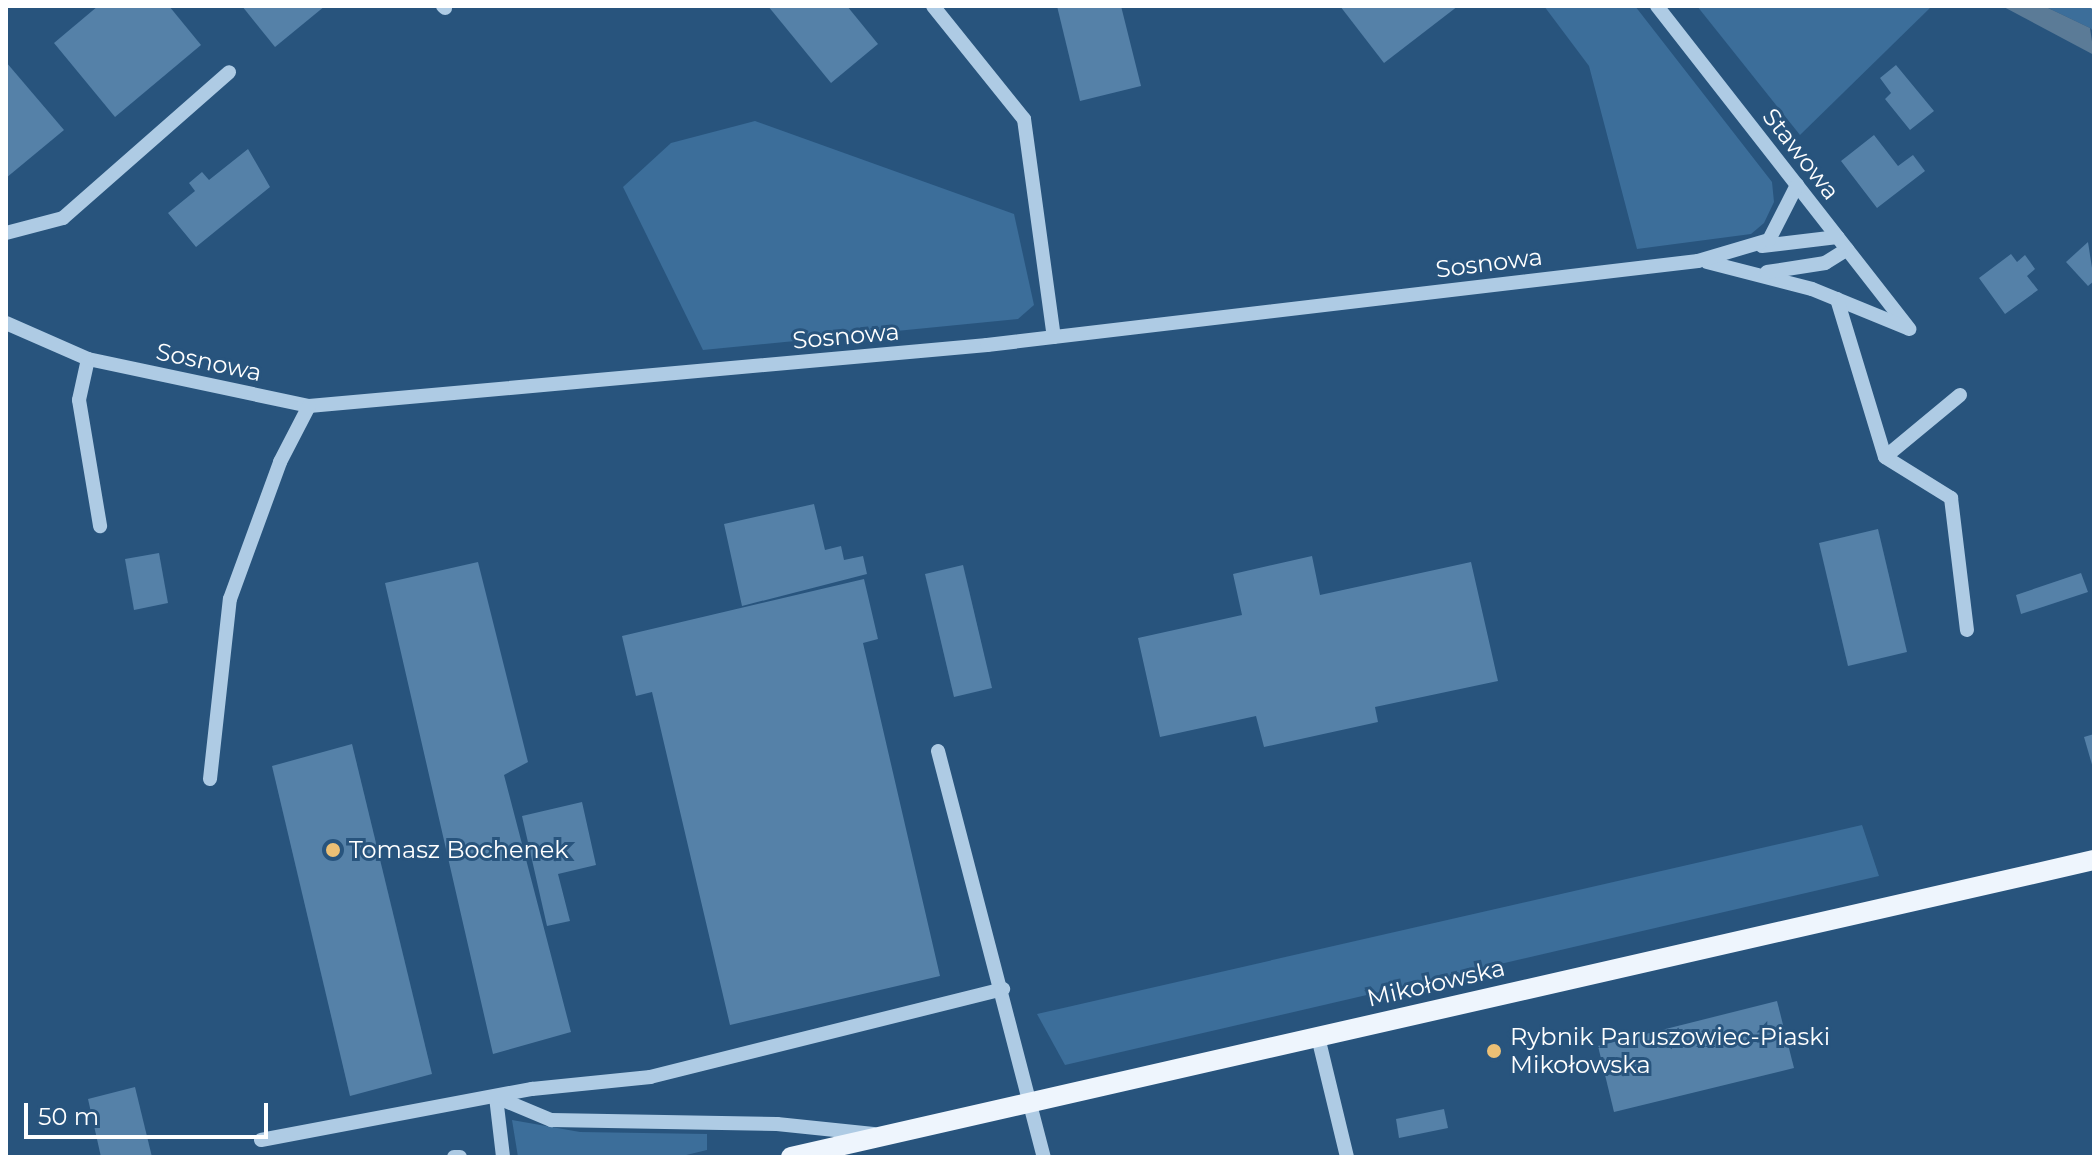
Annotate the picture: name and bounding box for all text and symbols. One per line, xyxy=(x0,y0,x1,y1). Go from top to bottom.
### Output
street label: Stawowa xyxy=(1756,103,1846,205)
street label: Sosnowa xyxy=(1434,242,1544,284)
street label: Sosnowa xyxy=(791,317,901,355)
street label: Sosnowa xyxy=(154,337,264,387)
place label: Tomasz Bochenek xyxy=(349,836,569,864)
marker: Tomasz Bochenek xyxy=(324,841,342,859)
street label: Mikołowska xyxy=(1364,953,1508,1013)
place label: Rybnik Paruszowiec-Piaski Mikołowska xyxy=(1510,1023,1830,1079)
marker: Rybnik Paruszowiec-Piaski Mikołowska xyxy=(1485,1042,1503,1060)
scale bar xyxy=(28,1087,272,1137)
text: 50 m xyxy=(38,1102,99,1131)

